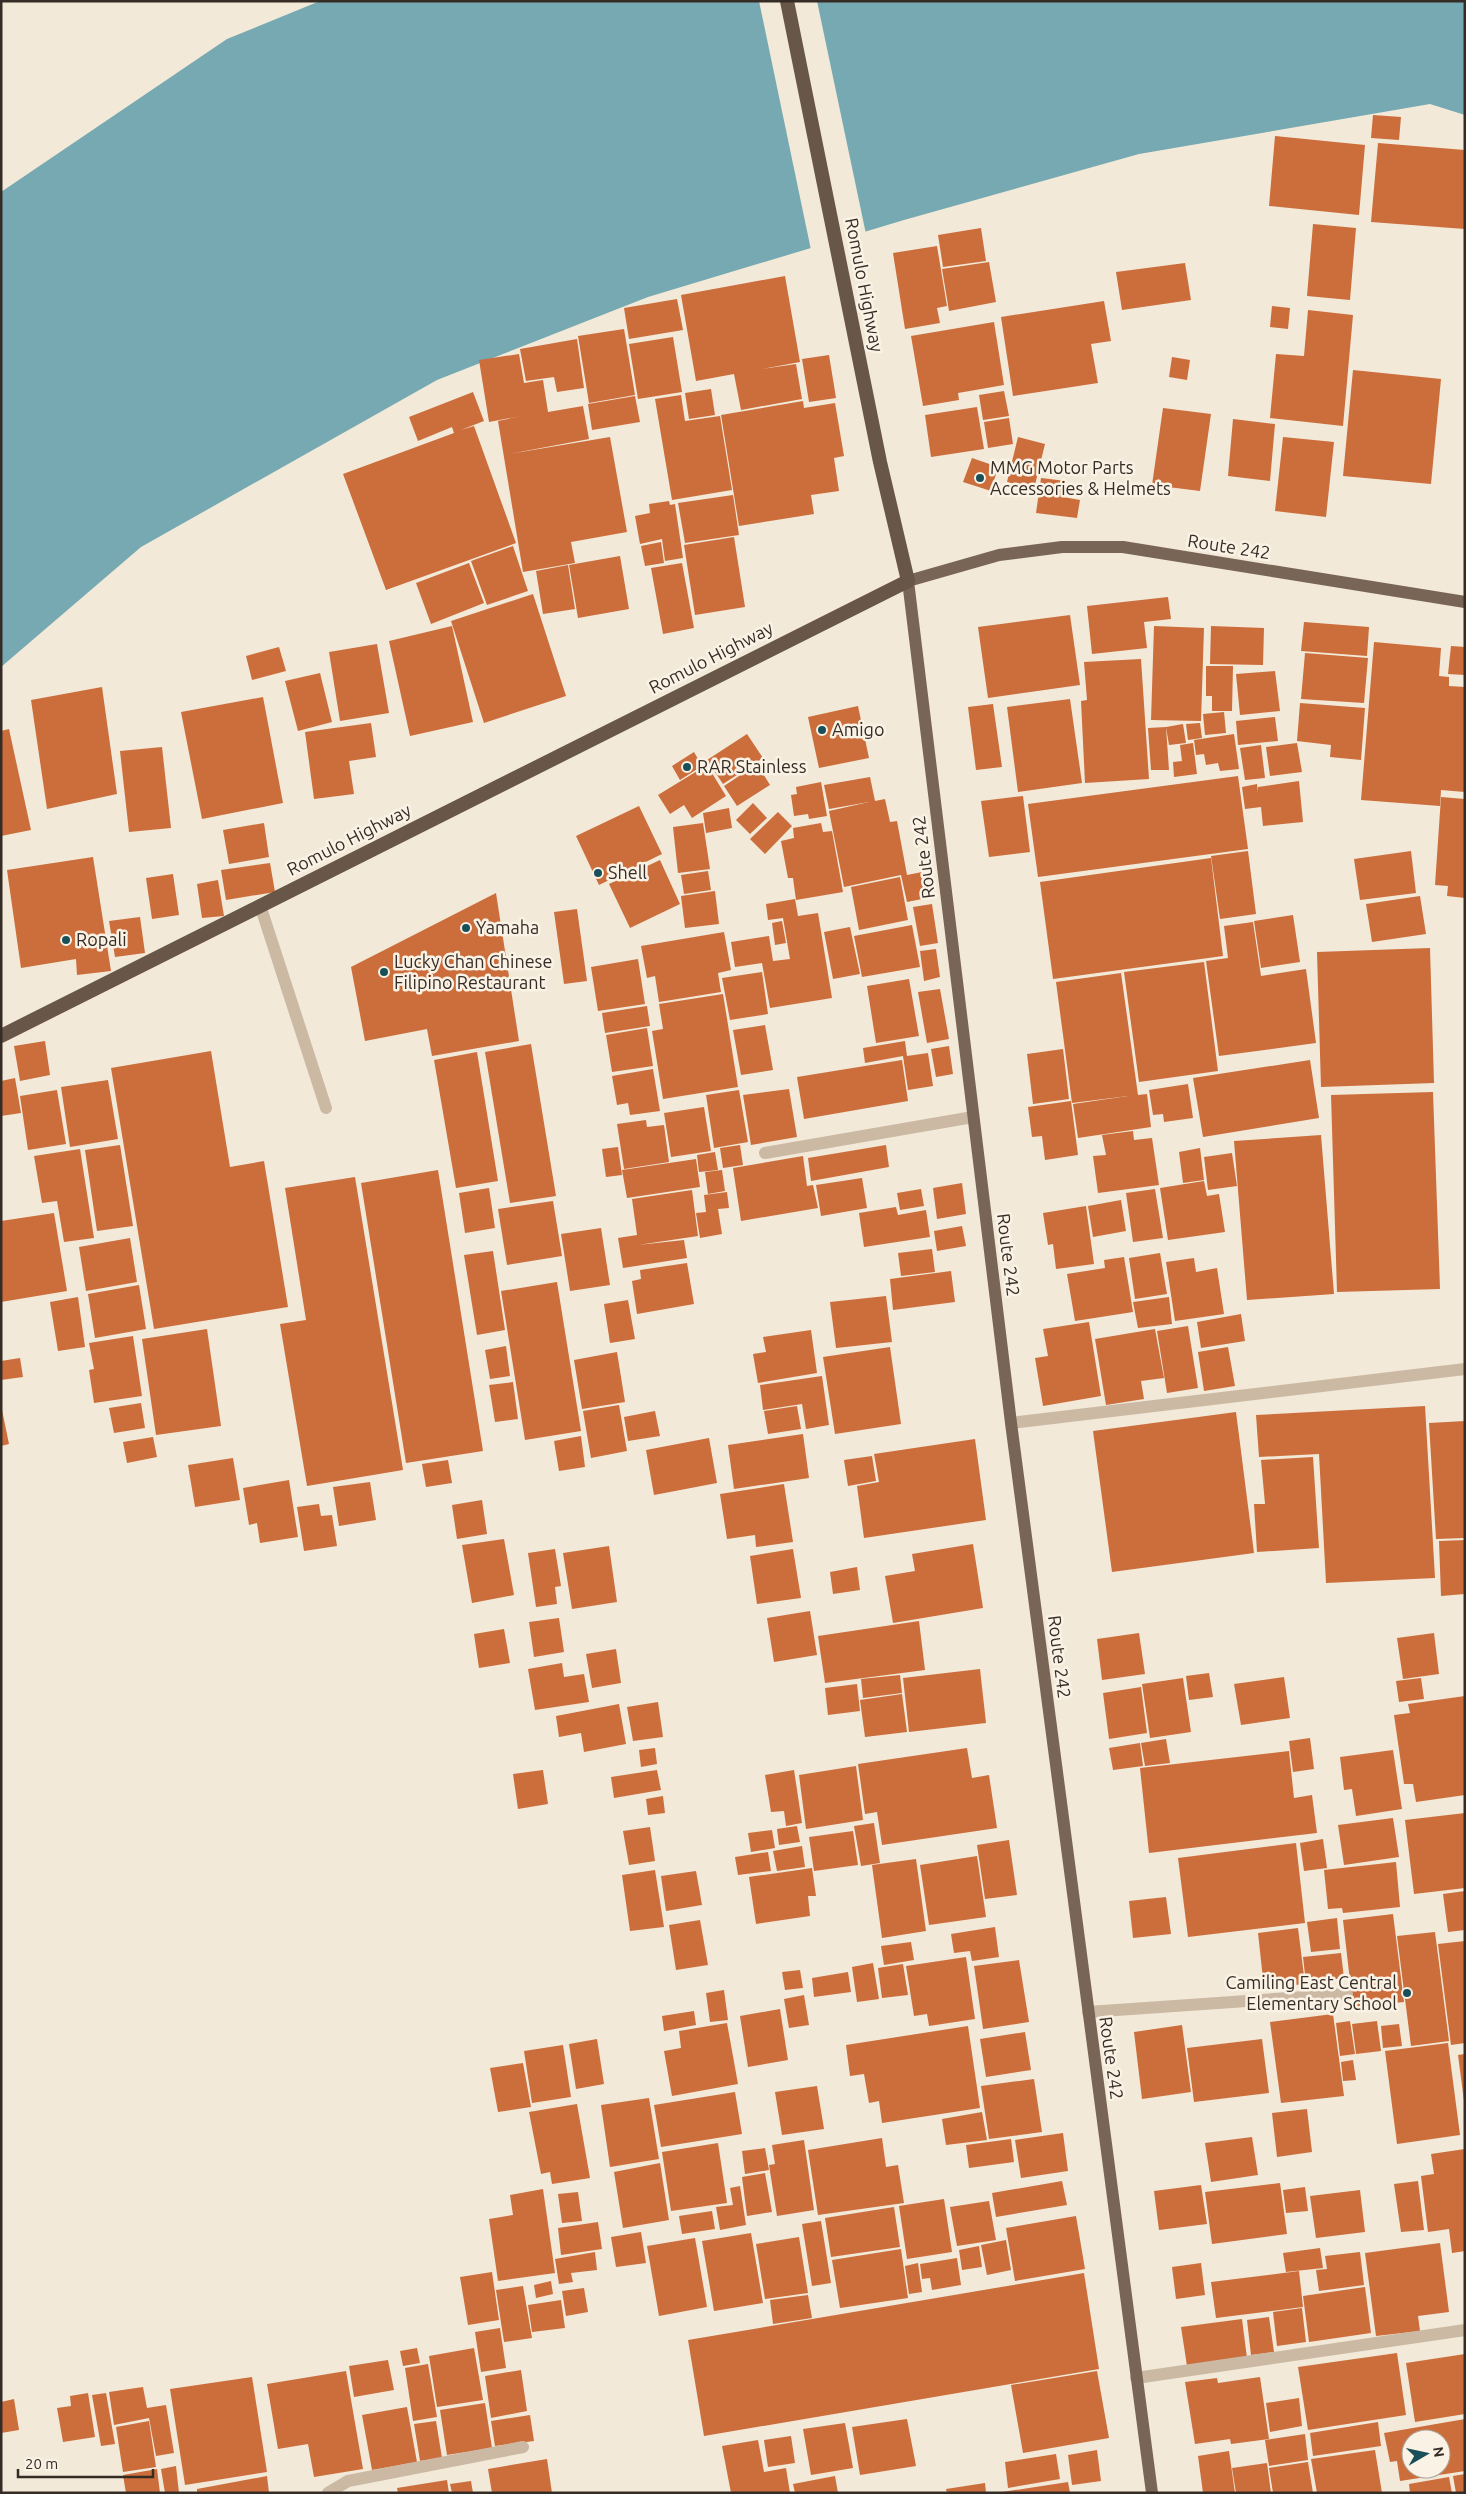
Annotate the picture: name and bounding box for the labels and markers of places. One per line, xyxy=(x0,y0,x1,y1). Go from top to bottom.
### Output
place label: MMG Motor Parts Accessories & Helmets xyxy=(990,457,1171,498)
marker: MMG Motor Parts Accessories & Helmets xyxy=(974,472,986,484)
place label: Amigo xyxy=(832,719,885,739)
marker: Amigo xyxy=(816,724,828,736)
place label: RAR Stainless xyxy=(697,756,807,776)
marker: RAR Stainless xyxy=(681,761,693,773)
place label: Shell xyxy=(608,862,647,882)
marker: Shell xyxy=(592,867,604,879)
place label: Yamaha xyxy=(476,917,539,937)
marker: Yamaha xyxy=(460,922,472,934)
place label: Ropali xyxy=(76,929,127,949)
marker: Ropali xyxy=(60,934,72,946)
place label: Lucky Chan Chinese Filipino Restaurant xyxy=(394,951,552,992)
marker: Lucky Chan Chinese Filipino Restaurant xyxy=(378,966,390,978)
place label: Camiling East Central Elementary School xyxy=(1226,1972,1397,2013)
marker: Camiling East Central Elementary School xyxy=(1401,1987,1413,1999)

